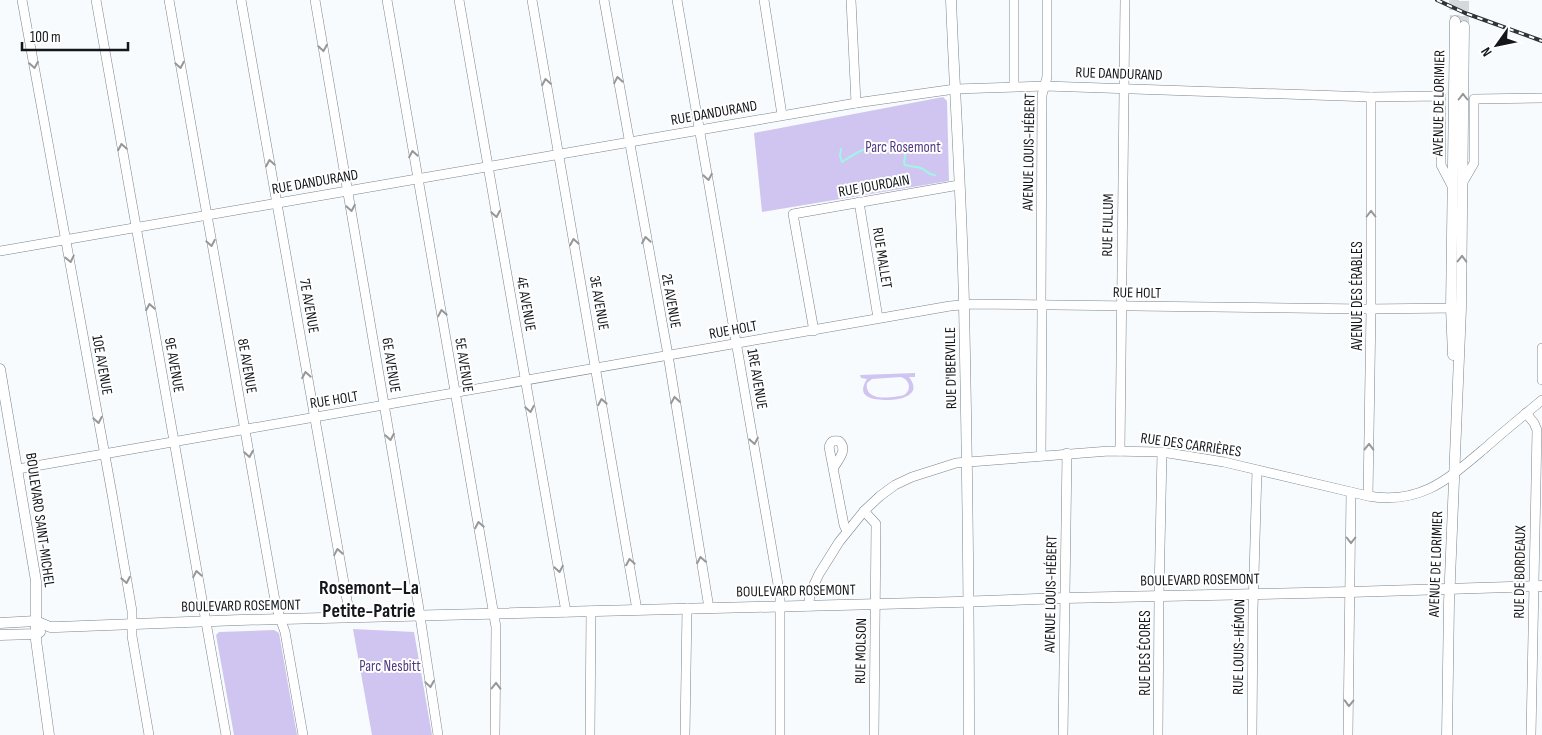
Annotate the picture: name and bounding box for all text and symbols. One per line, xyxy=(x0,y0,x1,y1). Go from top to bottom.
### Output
scale bar xyxy=(22,20,129,52)
north arrow xyxy=(1472,20,1522,70)
text: 100 m xyxy=(30,28,61,47)
one-way arrow xyxy=(317,44,328,52)
text: N xyxy=(1477,44,1496,60)
street label: AVENUE DE LORIMIER xyxy=(1429,50,1449,157)
one-way arrow xyxy=(29,61,39,70)
one-way arrow xyxy=(175,61,185,70)
street label: RUE DANDURAND xyxy=(1075,63,1163,85)
one-way arrow xyxy=(613,75,623,84)
one-way arrow xyxy=(542,78,552,86)
street label: AVENUE LOUIS-HÉBERT xyxy=(1018,93,1040,212)
one-way arrow xyxy=(1458,93,1468,100)
street label: RUE DANDURAND xyxy=(669,96,759,130)
park label: Parc Rosemont xyxy=(865,138,941,157)
one-way arrow xyxy=(118,143,128,152)
one-way arrow xyxy=(409,149,419,158)
one-way arrow xyxy=(265,159,275,167)
street label: RUE DANDURAND xyxy=(270,165,360,199)
street label: RUE JOURDAIN xyxy=(837,170,911,202)
one-way arrow xyxy=(703,173,713,181)
street label: RUE FULLUM xyxy=(1098,193,1118,257)
one-way arrow xyxy=(345,204,355,213)
one-way arrow xyxy=(491,210,501,218)
one-way arrow xyxy=(1366,210,1376,218)
street label: RUE MALLET xyxy=(868,226,896,290)
one-way arrow xyxy=(642,235,652,244)
one-way arrow xyxy=(205,238,215,247)
one-way arrow xyxy=(569,238,579,247)
street label: AVENUE DES ÉRABLES xyxy=(1348,241,1367,352)
one-way arrow xyxy=(64,255,75,264)
one-way arrow xyxy=(1456,255,1467,263)
street label: 2E AVENUE xyxy=(657,272,685,330)
street label: 3E AVENUE xyxy=(585,274,613,332)
street label: 4E AVENUE xyxy=(512,275,540,333)
street label: 7E AVENUE xyxy=(295,277,323,335)
street label: RUE HOLT xyxy=(1113,283,1161,303)
one-way arrow xyxy=(146,303,156,312)
one-way arrow xyxy=(437,309,447,318)
street label: RUE HOLT xyxy=(707,316,759,344)
street label: RUE D'IBERVILLE xyxy=(941,327,961,409)
street label: 10E AVENUE xyxy=(87,333,117,397)
street label: 9E AVENUE xyxy=(160,336,188,394)
street label: 6E AVENUE xyxy=(377,336,405,394)
street label: 5E AVENUE xyxy=(450,336,478,394)
street label: 8E AVENUE xyxy=(233,337,261,395)
street label: 1RE AVENUE xyxy=(742,347,772,411)
one-way arrow xyxy=(302,370,312,379)
street label: RUE HOLT xyxy=(309,387,359,413)
one-way arrow xyxy=(670,395,680,404)
one-way arrow xyxy=(598,398,608,407)
one-way arrow xyxy=(525,404,535,413)
one-way arrow xyxy=(92,415,102,424)
street label: RUE DES CARRIÈRES xyxy=(1139,429,1243,461)
one-way arrow xyxy=(384,433,394,442)
one-way arrow xyxy=(748,436,758,445)
one-way arrow xyxy=(1364,443,1374,450)
one-way arrow xyxy=(243,450,253,459)
street label: BOULEVARD SAINT-MICHEL xyxy=(21,452,59,589)
street label: AVENUE DE LORIMIER xyxy=(1425,511,1447,618)
one-way arrow xyxy=(474,521,484,530)
street label: RUE DE BORDEAUX xyxy=(1510,525,1530,619)
street label: AVENUE LOUIS-HÉBERT xyxy=(1040,535,1062,654)
one-way arrow xyxy=(1346,537,1356,545)
one-way arrow xyxy=(334,548,344,556)
one-way arrow xyxy=(696,556,707,564)
one-way arrow xyxy=(625,558,635,567)
one-way arrow xyxy=(553,564,563,573)
one-way arrow xyxy=(192,569,203,578)
street label: BOULEVARD ROSEMONT xyxy=(1140,569,1260,591)
one-way arrow xyxy=(121,575,131,584)
district label: Rosemont–La Petite-Patrie xyxy=(319,576,419,623)
street label: BOULEVARD ROSEMONT xyxy=(736,580,856,602)
street label: BOULEVARD ROSEMONT xyxy=(181,595,301,617)
street label: RUE LOUIS-HÉMON xyxy=(1229,599,1249,695)
street label: RUE DES ÉCORES xyxy=(1136,610,1155,696)
street label: RUE MOLSON xyxy=(851,618,871,684)
park label: Parc Nesbitt xyxy=(359,657,421,676)
one-way arrow xyxy=(424,680,434,688)
one-way arrow xyxy=(491,682,501,690)
one-way arrow xyxy=(1343,699,1354,707)

